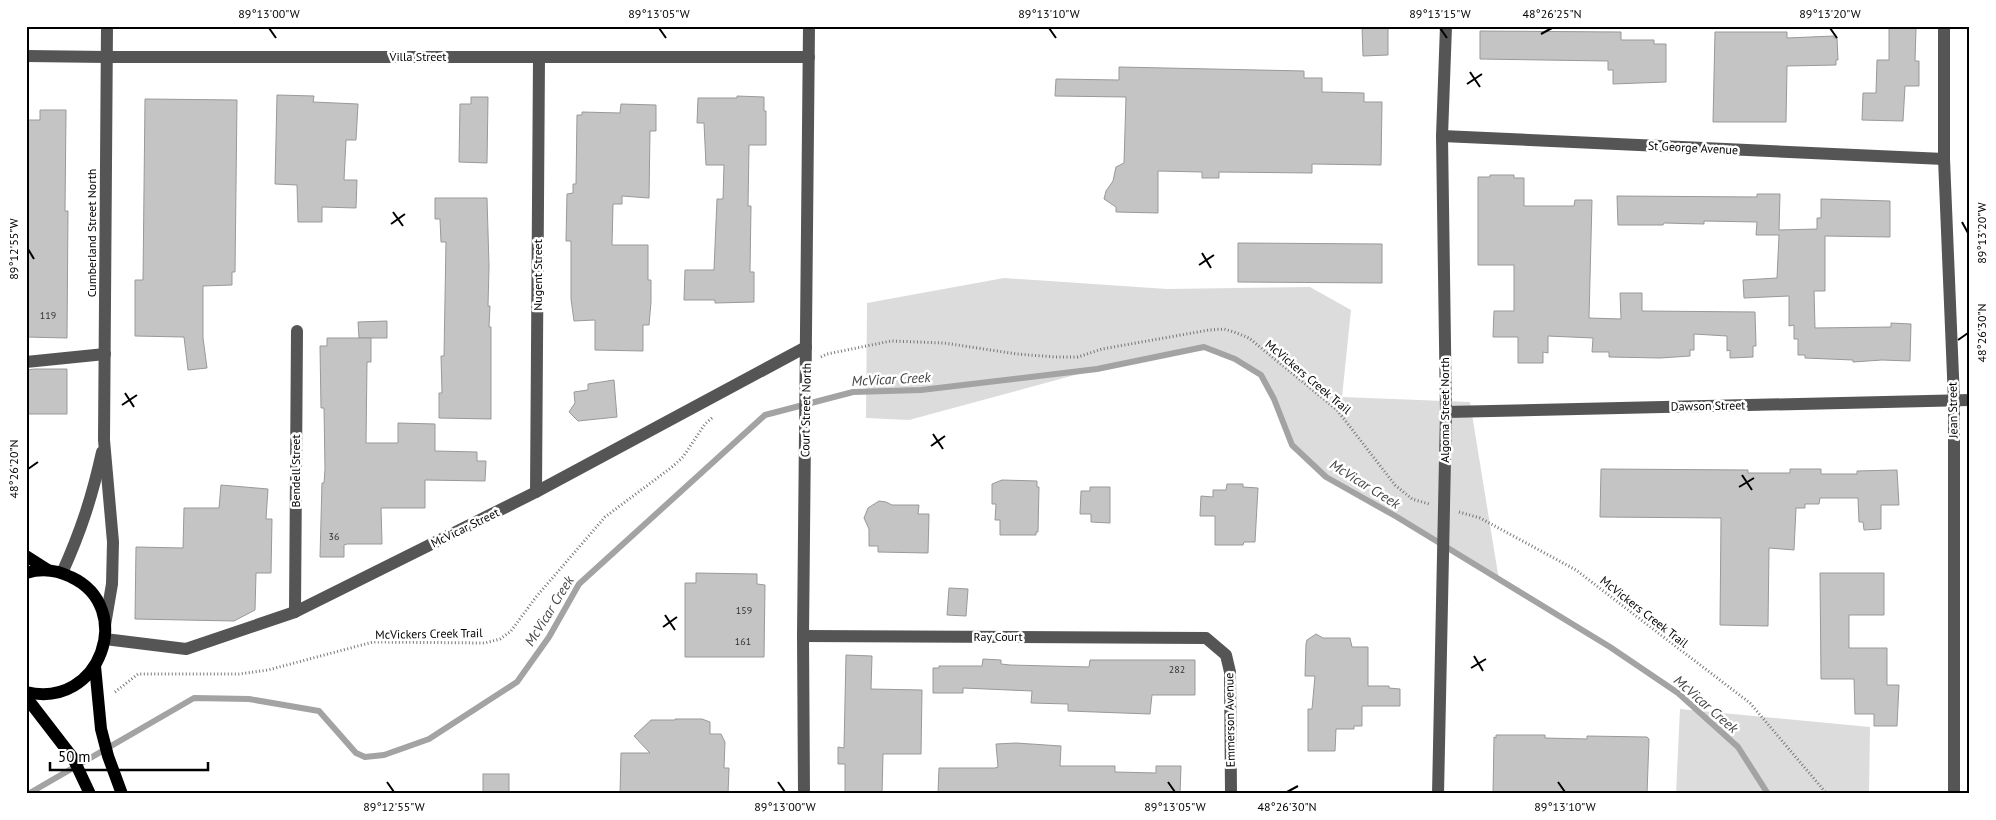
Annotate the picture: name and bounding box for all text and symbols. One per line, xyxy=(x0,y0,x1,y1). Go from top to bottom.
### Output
text: 89°13'00"W xyxy=(238,6,300,21)
text: 89°13'05"W xyxy=(628,6,690,21)
text: 89°13'10"W xyxy=(1018,6,1080,21)
text: 89°13'15"W xyxy=(1409,6,1471,21)
text: 48°26'25"N xyxy=(1522,6,1582,21)
text: 89°13'20"W xyxy=(1799,6,1861,21)
street label: Villa Street xyxy=(389,49,446,64)
street label: St George Avenue xyxy=(1648,138,1739,157)
street label: Cumberland Street North xyxy=(84,169,99,297)
text: 89°13'20"W xyxy=(1974,202,1989,264)
text: 89°12'55"W xyxy=(6,218,21,280)
street label: Nugent Street xyxy=(530,239,545,311)
text: 48°26'30"N xyxy=(1974,303,1989,363)
house number: 119 xyxy=(40,309,56,322)
street label: McVickers Creek Trail xyxy=(1262,336,1355,417)
street label: Algoma Street North xyxy=(1437,357,1452,463)
street label: Court Street North xyxy=(797,363,814,457)
water label: McVicar Creek xyxy=(851,368,932,390)
street label: Jean Street xyxy=(1945,382,1961,439)
street label: Dawson Street xyxy=(1671,397,1745,414)
street label: Bendell Street xyxy=(288,434,303,508)
text: 48°26'20"N xyxy=(6,439,21,499)
water label: McVicar Creek xyxy=(1327,455,1404,513)
street label: McVicar Street xyxy=(428,505,501,551)
house number: 36 xyxy=(329,530,339,543)
water label: McVicar Creek xyxy=(520,572,578,649)
street label: McVickers Creek Trail xyxy=(1597,573,1692,651)
house number: 159 xyxy=(736,604,752,617)
street label: McVickers Creek Trail xyxy=(375,625,483,642)
street label: Ray Court xyxy=(973,629,1023,644)
house number: 161 xyxy=(735,635,751,648)
house number: 282 xyxy=(1169,663,1185,676)
water label: McVicar Creek xyxy=(1670,671,1742,737)
street label: Emmerson Avenue xyxy=(1221,673,1238,767)
scale bar xyxy=(50,740,208,772)
text: 50 m xyxy=(58,747,91,766)
text: 89°12'55"W xyxy=(363,799,425,814)
text: 89°13'00"W xyxy=(754,799,816,814)
text: 89°13'05"W xyxy=(1144,799,1206,814)
text: 48°26'30"N xyxy=(1257,799,1317,814)
text: 89°13'10"W xyxy=(1534,799,1596,814)

